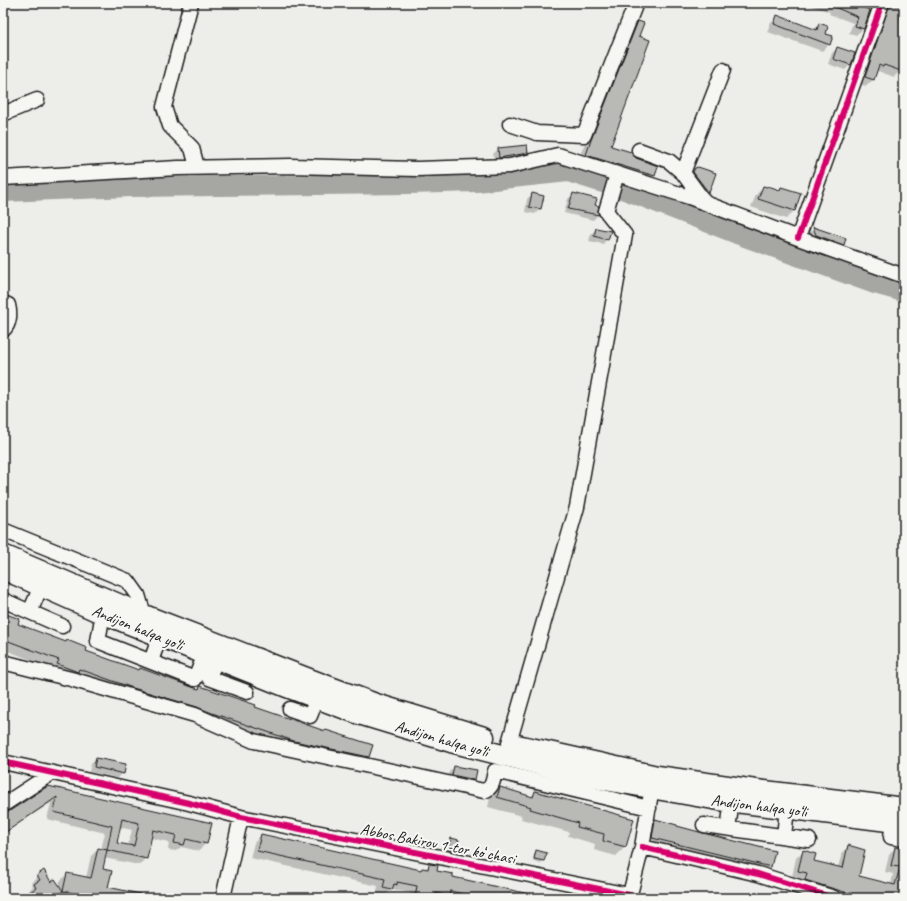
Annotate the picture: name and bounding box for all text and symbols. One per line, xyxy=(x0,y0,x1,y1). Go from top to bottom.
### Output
street label: Andijon halqa yo‘li xyxy=(89,601,188,656)
street label: Andijon halqa yo‘li xyxy=(393,716,493,762)
street label: Andijon halqa yo‘li xyxy=(710,790,810,822)
street label: Abbos Bakirov 1-tor koʻchasi xyxy=(359,819,519,869)

